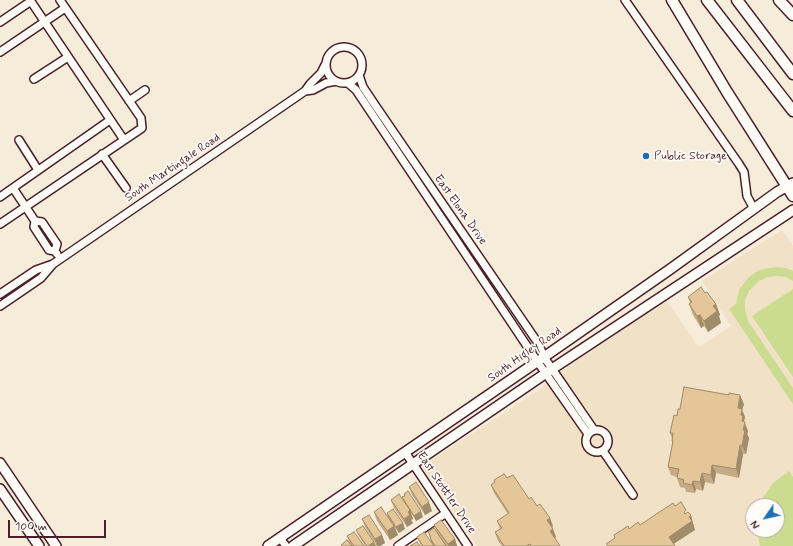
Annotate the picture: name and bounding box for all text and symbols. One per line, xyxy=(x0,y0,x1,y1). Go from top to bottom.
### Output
street label: South Martingale Road xyxy=(123,131,223,205)
place label: Public Storage xyxy=(654,149,727,163)
marker: Public Storage xyxy=(641,151,651,161)
street label: East Elona Drive xyxy=(430,172,490,248)
street label: South Higley Road xyxy=(485,324,565,386)
street label: East Stottler Drive xyxy=(413,449,479,537)
north arrow xyxy=(745,498,785,538)
scale bar xyxy=(10,512,108,538)
text: N xyxy=(748,517,764,531)
text: 100 m xyxy=(15,519,47,535)

